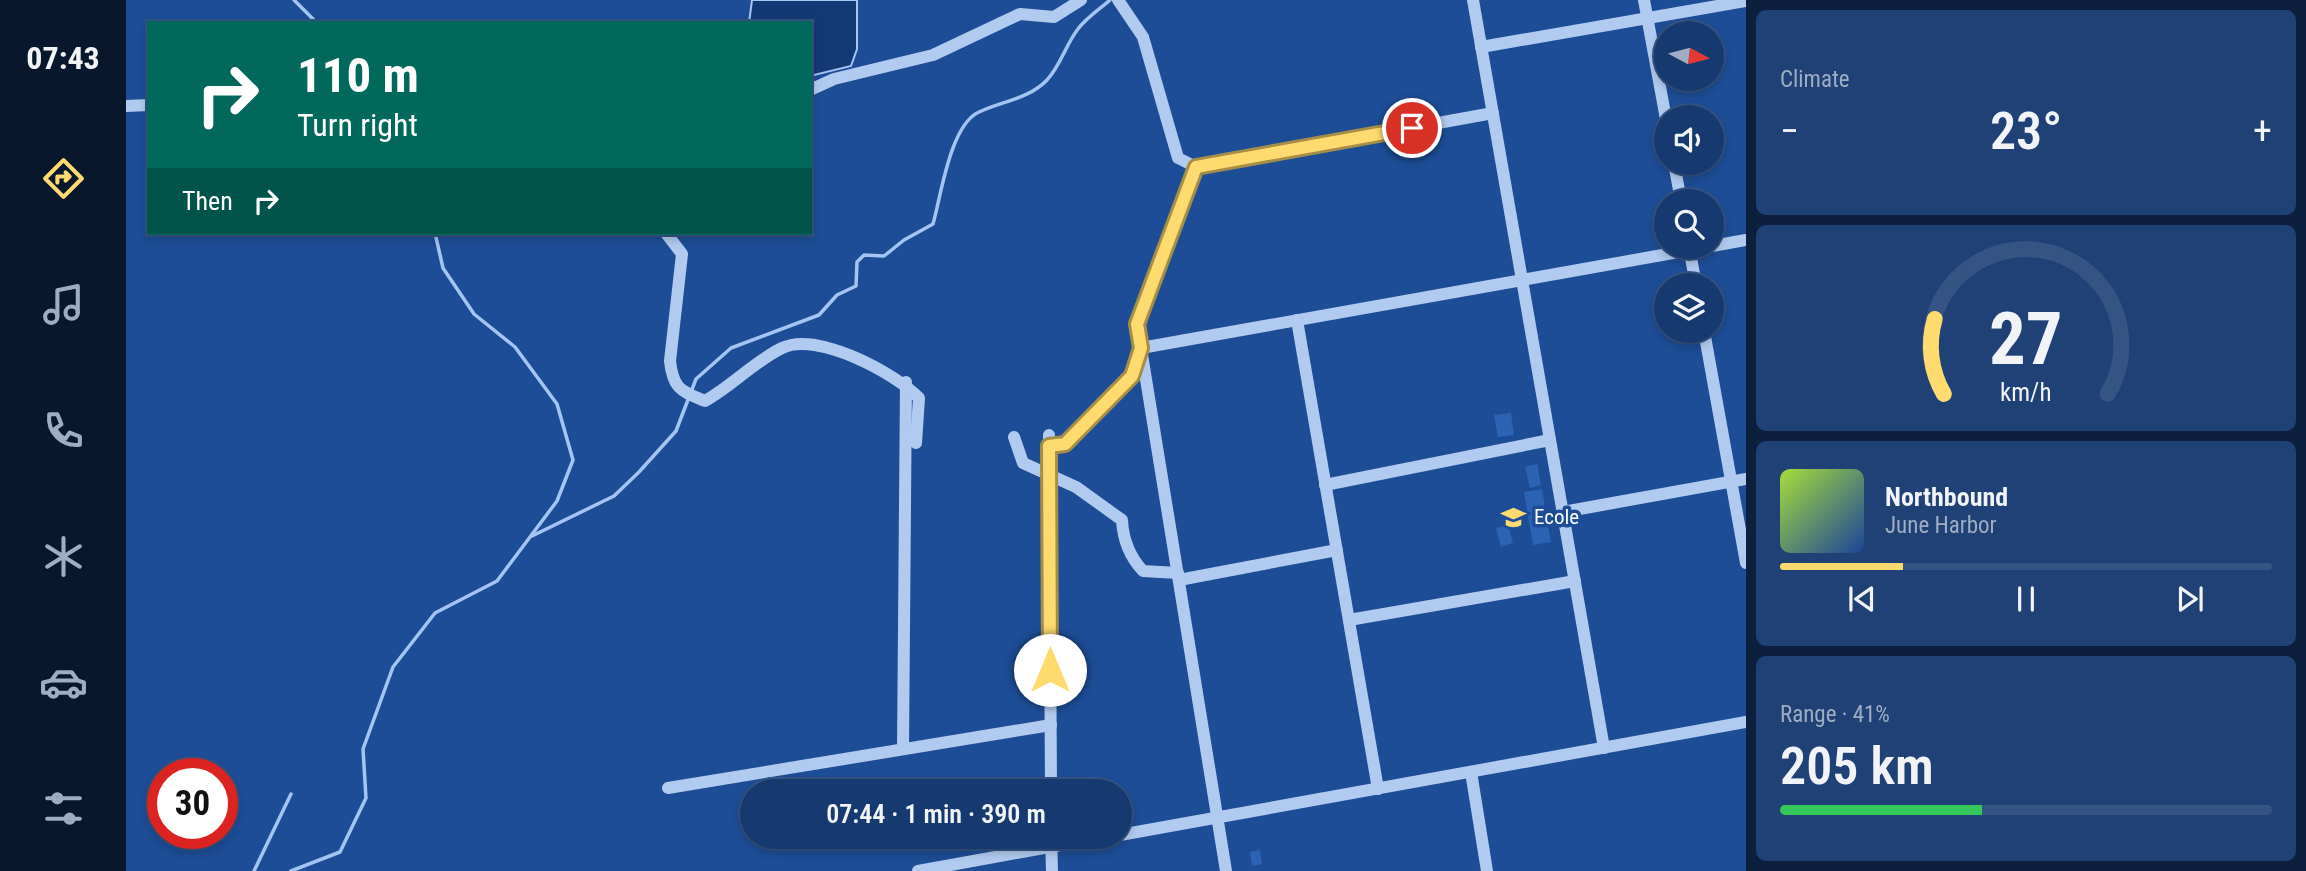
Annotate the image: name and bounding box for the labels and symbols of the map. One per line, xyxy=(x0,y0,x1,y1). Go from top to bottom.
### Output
north arrow xyxy=(1654,21,1724,91)
pin xyxy=(1382,98,1442,158)
school or university icon: Ecole xyxy=(1500,503,1528,531)
place label: Ecole xyxy=(1534,505,1579,529)
position arrow xyxy=(1013,633,1087,707)
speed limit sign: 30 xyxy=(147,758,238,849)

